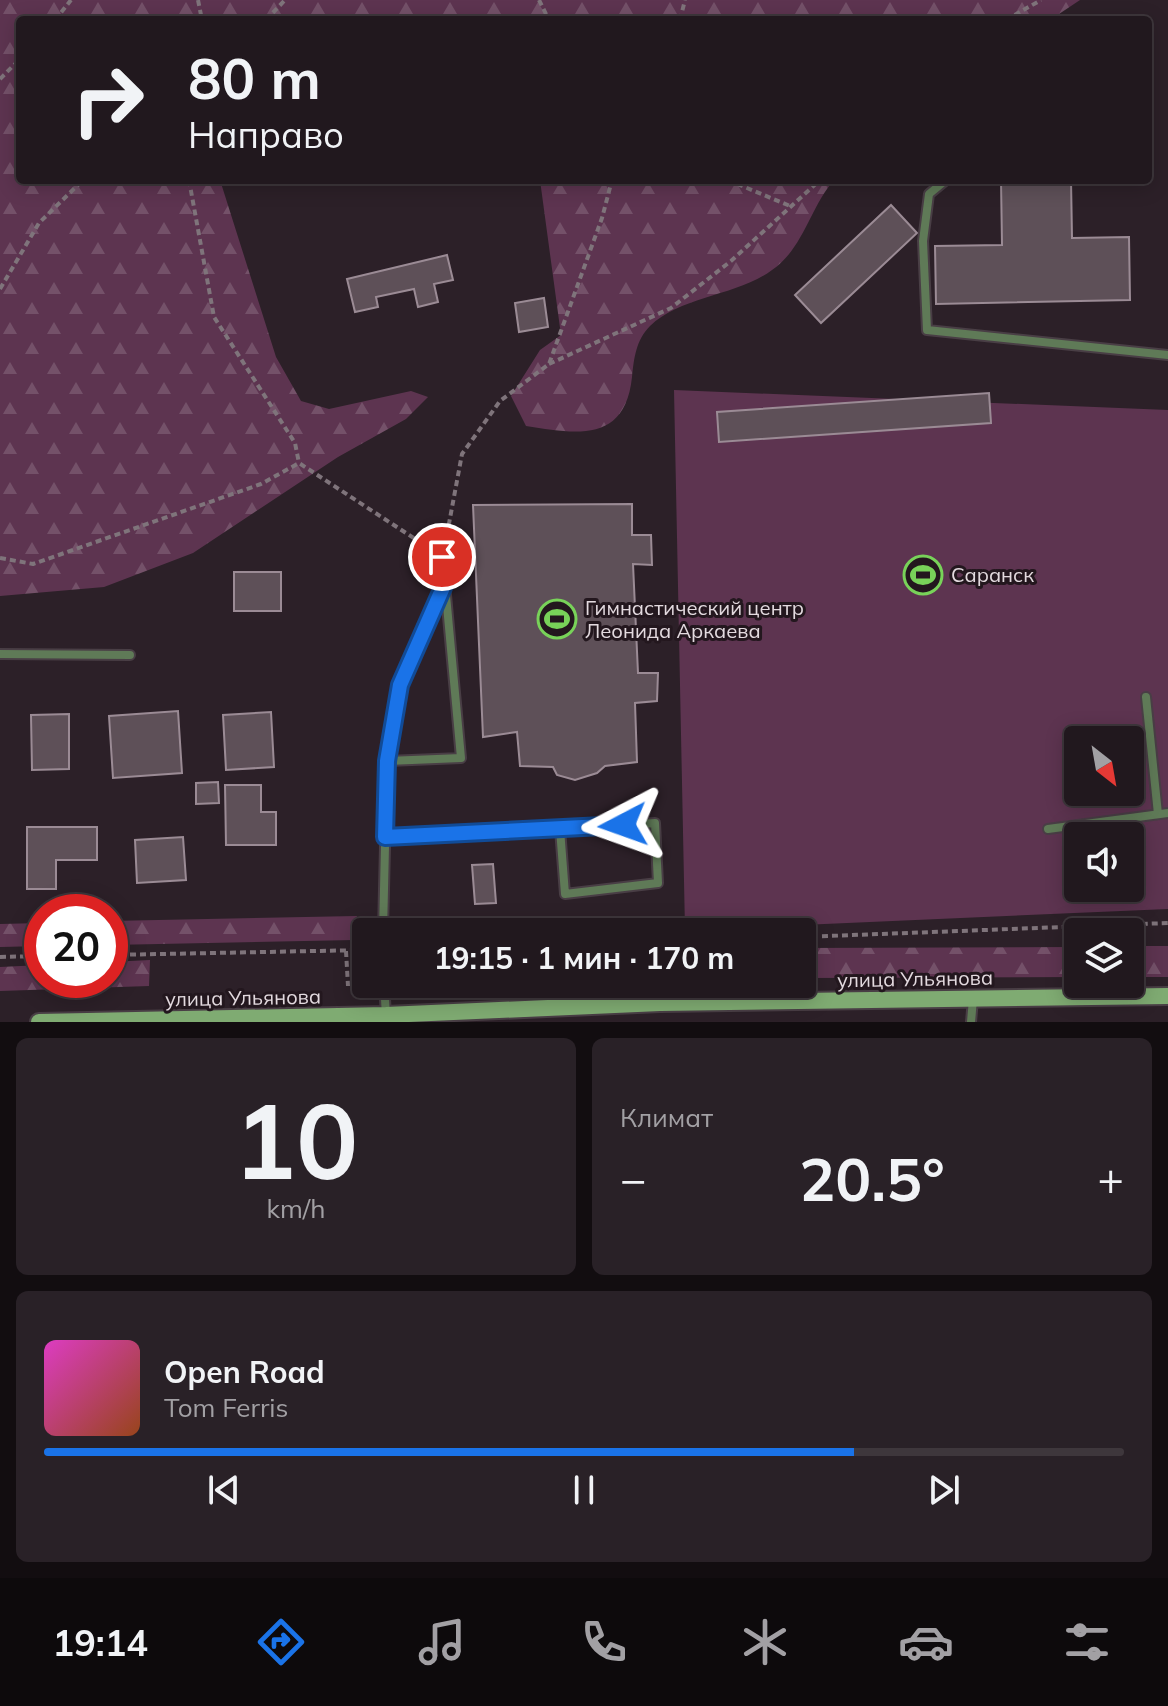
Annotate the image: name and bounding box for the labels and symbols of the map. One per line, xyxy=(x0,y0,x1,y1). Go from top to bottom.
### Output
pin xyxy=(408,523,476,591)
sports icon: Саранск xyxy=(902,554,944,596)
place label: Саранск xyxy=(951,562,1034,587)
place label: Гимнастический центр Леонида Аркаева xyxy=(585,595,804,643)
sports icon: Гимнастический центр Леонида Аркаева xyxy=(536,598,578,640)
north arrow xyxy=(1064,726,1144,806)
position arrow xyxy=(581,783,665,867)
speed limit sign: 20 xyxy=(24,894,128,998)
street label: улица Ульянова xyxy=(837,965,993,992)
street label: улица Ульянова xyxy=(165,984,321,1011)

